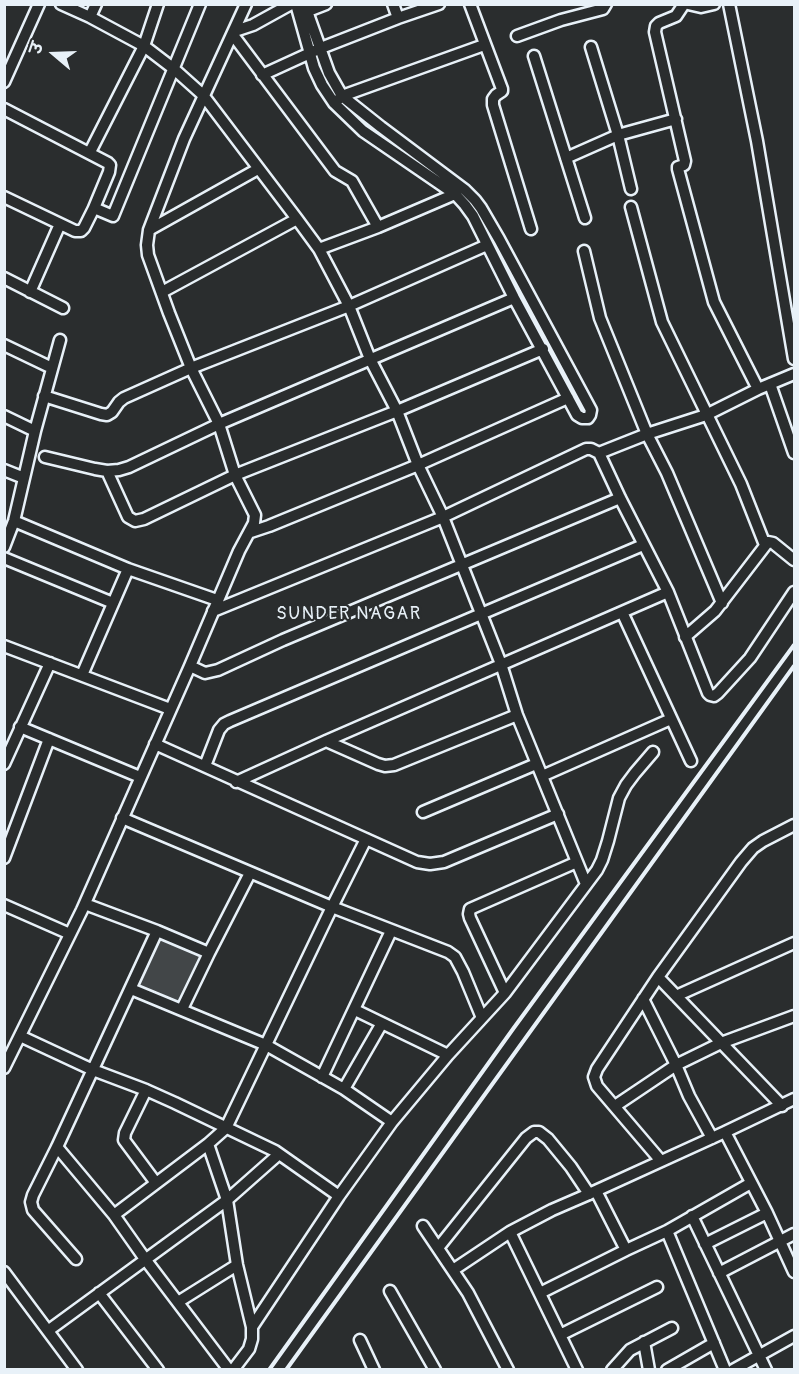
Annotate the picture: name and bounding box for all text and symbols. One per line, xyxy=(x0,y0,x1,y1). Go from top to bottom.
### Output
north arrow xyxy=(24,24,84,84)
text: उ xyxy=(26,40,48,56)
district label: SUNDER NAGAR xyxy=(276,603,422,625)

